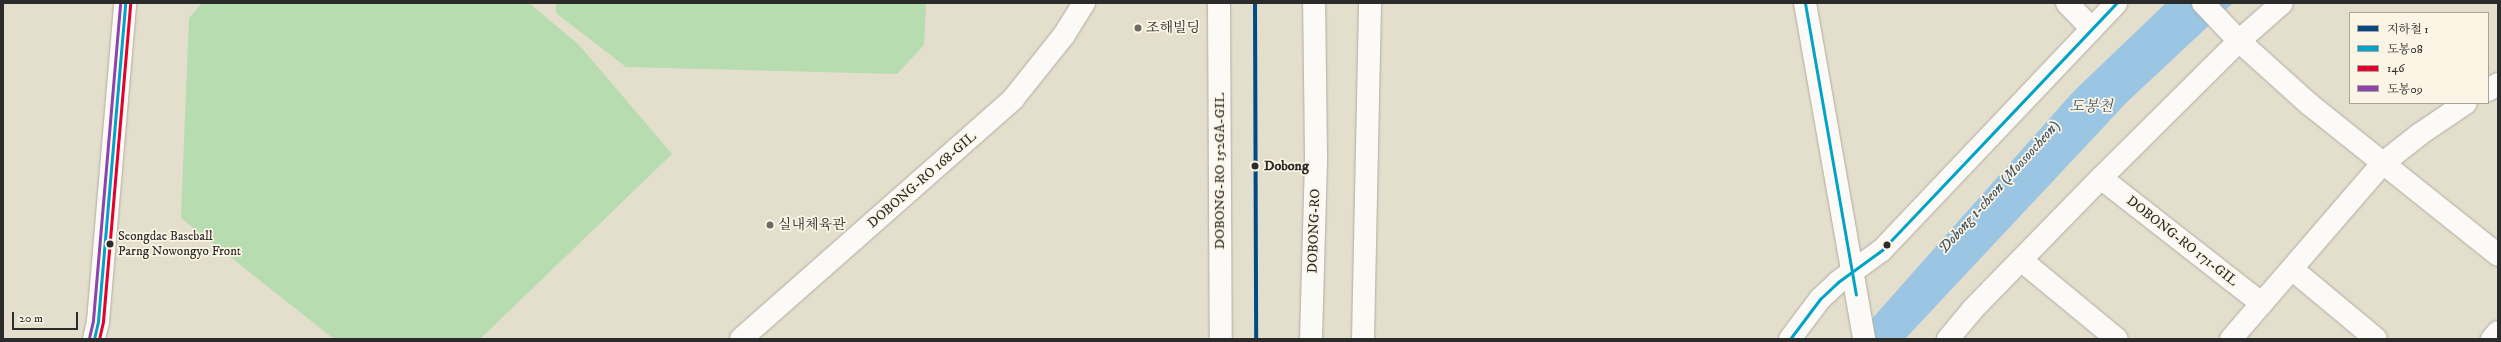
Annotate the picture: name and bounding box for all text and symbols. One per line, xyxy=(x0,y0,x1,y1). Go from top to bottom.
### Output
legend xyxy=(2349,12,2489,104)
place label: 조해빌딩 xyxy=(1146,20,1200,36)
text: 지하철 1 xyxy=(2387,22,2429,37)
marker: 조해빌딩 xyxy=(1133,23,1143,33)
text: 도봉08 xyxy=(2387,42,2423,57)
text: 146 xyxy=(2387,61,2405,76)
text: 도봉09 xyxy=(2387,82,2423,97)
street label: DOBONG-RO 152GA-GIL xyxy=(1212,93,1228,249)
water label: 도봉천 xyxy=(2069,98,2113,116)
water label: Dobong 1-cheon (Moosoocheon) xyxy=(1935,117,2063,257)
street label: DOBONG-RO 168-GIL xyxy=(864,128,980,232)
place label: Dobong xyxy=(1264,158,1309,174)
marker: Dobong xyxy=(1249,160,1261,172)
street label: DOBONG-RO xyxy=(1304,188,1324,274)
street label: DOBONG-RO 171-GIL xyxy=(2123,192,2241,290)
place label: 실내체육관 xyxy=(778,217,846,233)
marker: 실내체육관 xyxy=(765,220,775,230)
place label: Seongdae Baseball Parng Nowongyo Front xyxy=(118,229,241,260)
marker: Seongdae Baseball Parng Nowongyo Front xyxy=(105,239,115,249)
unlabelled marker xyxy=(1882,240,1892,250)
scale bar xyxy=(14,304,80,330)
text: 20 m xyxy=(19,311,43,326)

